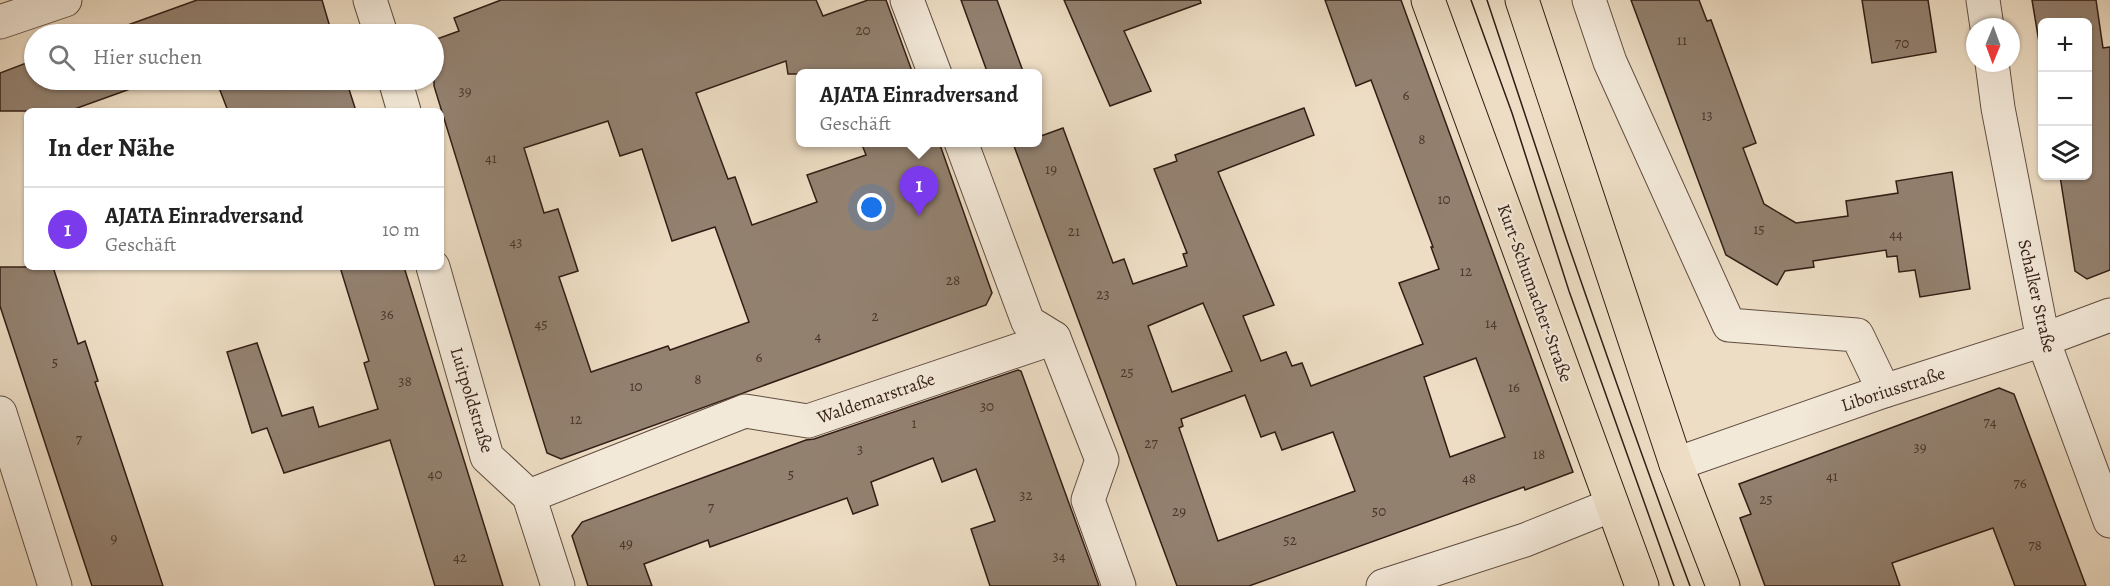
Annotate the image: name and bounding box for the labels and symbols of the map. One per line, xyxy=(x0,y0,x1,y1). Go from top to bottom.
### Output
north arrow xyxy=(1966,18,2020,72)
house number: 20 xyxy=(855,20,871,40)
house number: 11 xyxy=(1677,30,1687,50)
house number: 70 xyxy=(1895,33,1909,53)
house number: 39 xyxy=(458,81,472,101)
house number: 6 xyxy=(1403,85,1410,105)
house number: 13 xyxy=(1701,105,1713,125)
house number: 8 xyxy=(1418,129,1426,149)
house number: 41 xyxy=(485,148,497,168)
house number: 19 xyxy=(1045,159,1057,179)
pin: 1 xyxy=(900,166,938,216)
house number: 10 xyxy=(1437,189,1451,209)
your location xyxy=(857,193,886,222)
street label: Kurt-Schumacher-Straße xyxy=(1492,201,1578,385)
house number: 15 xyxy=(1753,219,1765,239)
house number: 21 xyxy=(1068,221,1080,241)
house number: 44 xyxy=(1889,224,1903,244)
house number: 43 xyxy=(509,232,523,252)
street label: Schalker Straße xyxy=(2012,237,2062,355)
house number: 12 xyxy=(1460,261,1472,281)
house number: 28 xyxy=(946,270,960,290)
house number: 23 xyxy=(1096,284,1110,304)
house number: 36 xyxy=(380,304,394,324)
house number: 2 xyxy=(871,306,879,326)
house number: 14 xyxy=(1485,313,1497,333)
house number: 45 xyxy=(534,314,548,334)
house number: 4 xyxy=(815,326,822,346)
street label: Luitpoldstraße xyxy=(445,344,499,456)
house number: 6 xyxy=(756,347,763,367)
house number: 5 xyxy=(52,352,58,372)
street label: Liboriusstraße xyxy=(1838,361,1948,417)
house number: 25 xyxy=(1120,362,1134,382)
street label: Waldemarstraße xyxy=(813,367,938,430)
house number: 8 xyxy=(694,369,702,389)
house number: 38 xyxy=(398,371,412,391)
house number: 10 xyxy=(629,376,643,396)
house number: 16 xyxy=(1508,377,1520,397)
house number: 30 xyxy=(980,396,994,416)
house number: 12 xyxy=(570,409,582,429)
house number: 74 xyxy=(1983,412,1997,432)
house number: 1 xyxy=(911,413,917,433)
house number: 7 xyxy=(76,429,83,449)
house number: 27 xyxy=(1144,433,1158,453)
house number: 39 xyxy=(1913,437,1927,457)
house number: 3 xyxy=(857,439,863,459)
house number: 18 xyxy=(1533,444,1545,464)
house number: 40 xyxy=(428,464,442,484)
house number: 5 xyxy=(788,464,794,484)
house number: 41 xyxy=(1826,466,1838,486)
house number: 48 xyxy=(1462,468,1476,488)
house number: 76 xyxy=(2013,473,2027,493)
house number: 32 xyxy=(1019,485,1033,505)
house number: 25 xyxy=(1759,489,1773,509)
house number: 7 xyxy=(708,497,715,517)
house number: 29 xyxy=(1172,501,1186,521)
house number: 50 xyxy=(1372,501,1386,521)
house number: 9 xyxy=(111,528,118,548)
house number: 52 xyxy=(1283,530,1297,550)
house number: 49 xyxy=(619,533,633,553)
house number: 78 xyxy=(2028,535,2042,555)
house number: 34 xyxy=(1052,546,1066,566)
house number: 42 xyxy=(453,547,467,567)

